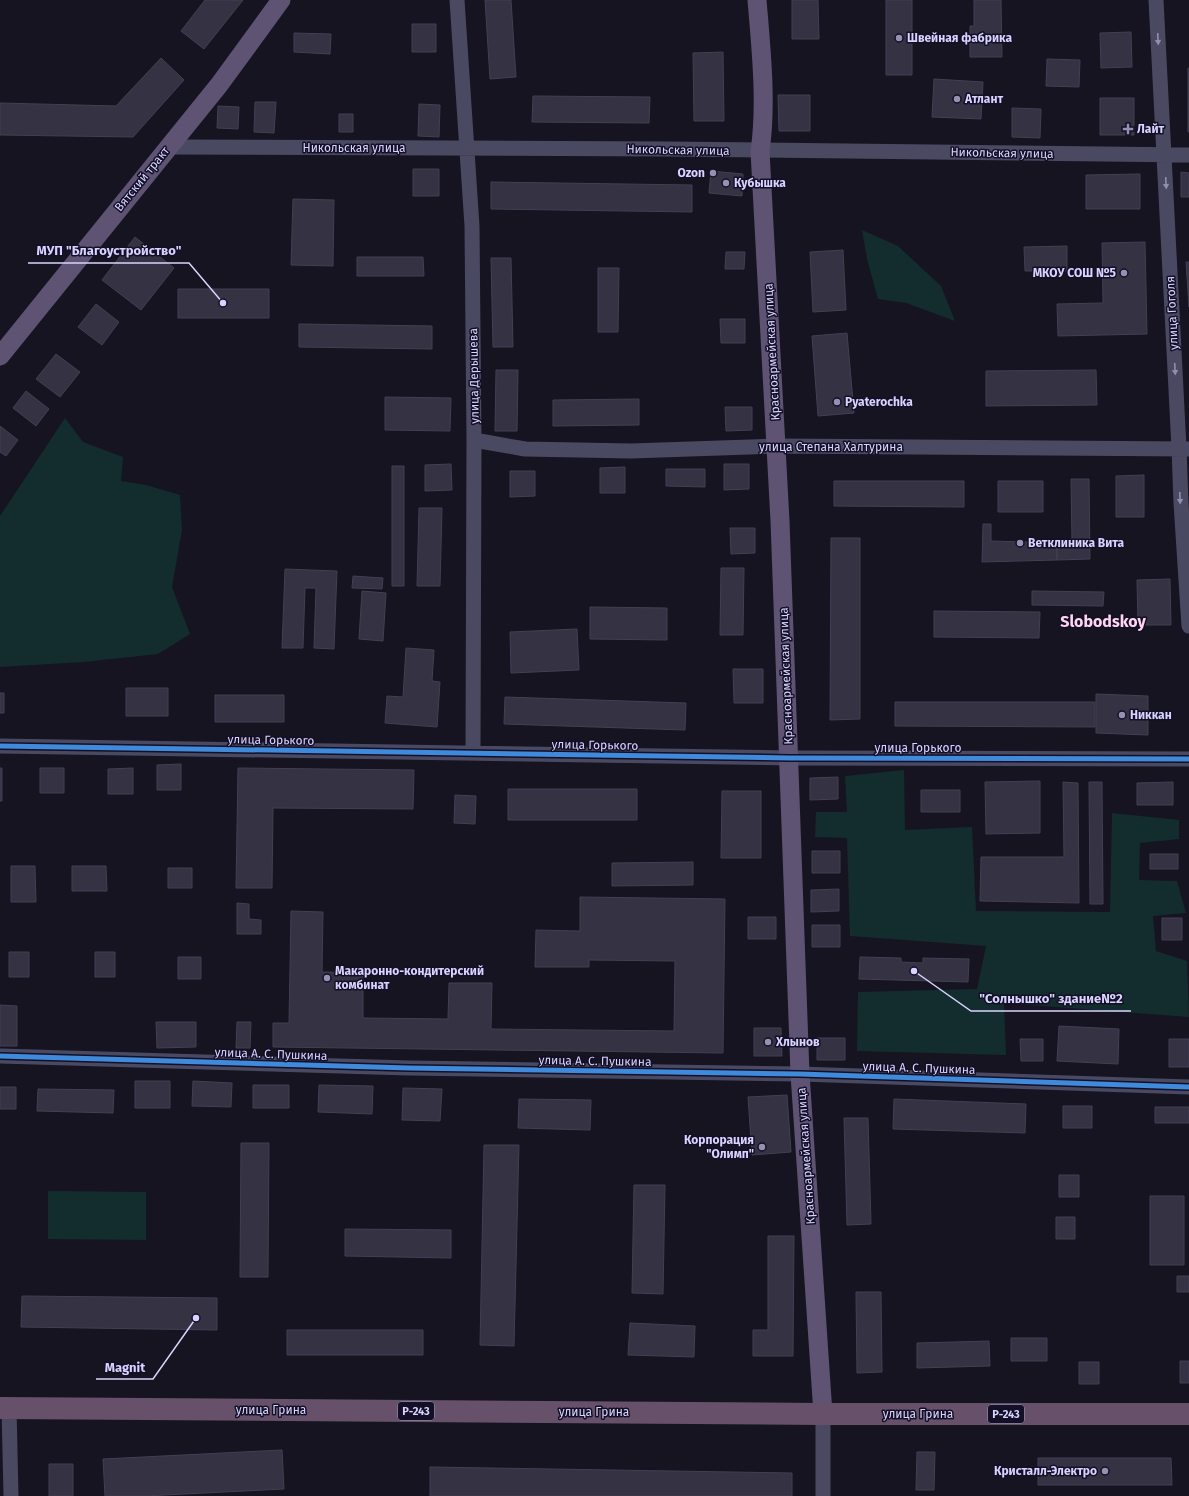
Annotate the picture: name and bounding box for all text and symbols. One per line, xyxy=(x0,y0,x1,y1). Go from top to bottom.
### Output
place label: Швейная фабрика xyxy=(907,31,1012,45)
marker: Швейная фабрика xyxy=(894,33,904,43)
one-way arrow xyxy=(1155,33,1162,45)
place label: Атлант xyxy=(964,92,1003,106)
marker: Атлант xyxy=(952,94,962,104)
place label: Лайт xyxy=(1137,122,1165,136)
marker: Лайт xyxy=(1122,123,1134,135)
street label: Никольская улица xyxy=(302,141,406,155)
street label: Никольская улица xyxy=(626,142,730,158)
street label: Вятский тракт xyxy=(112,143,173,214)
street label: Никольская улица xyxy=(950,145,1054,161)
place label: Ozon xyxy=(677,166,705,180)
marker: Ozon xyxy=(708,168,718,178)
place label: Кубышка xyxy=(734,176,786,190)
one-way arrow xyxy=(1162,177,1169,189)
marker: Кубышка xyxy=(721,178,731,188)
callout: МУП "Благоустройство" xyxy=(28,238,189,263)
text: МУП "Благоустройство" xyxy=(37,243,182,258)
place label: МКОУ СОШ №5 xyxy=(1033,266,1117,280)
marker: МКОУ СОШ №5 xyxy=(1119,268,1129,278)
street label: улица Гоголя xyxy=(1163,276,1181,350)
street label: Красноармейская улица xyxy=(761,283,783,421)
street label: улица Дерышева xyxy=(466,328,482,424)
one-way arrow xyxy=(1172,363,1179,375)
place label: Pyaterochka xyxy=(845,395,913,409)
marker: Pyaterochka xyxy=(832,397,842,407)
street label: улица Степана Халтурина xyxy=(759,440,903,454)
one-way arrow xyxy=(1177,492,1184,504)
place label: Ветклиника Вита xyxy=(1028,536,1125,550)
marker: Ветклиника Вита xyxy=(1015,538,1025,548)
street label: Красноармейская улица xyxy=(777,607,795,745)
district label: Slobodskoy xyxy=(1060,612,1146,631)
place label: Никкан xyxy=(1130,708,1172,722)
marker: Никкан xyxy=(1117,710,1127,720)
street label: улица Горького xyxy=(227,732,315,748)
street label: улица Горького xyxy=(551,737,639,753)
street label: улица Горького xyxy=(875,741,961,755)
place label: Макаронно-кондитерский комбинат xyxy=(335,964,484,992)
marker: Макаронно-кондитерский комбинат xyxy=(322,973,332,983)
callout: "Солнышко" здание№2 xyxy=(971,986,1131,1011)
text: "Солнышко" здание№2 xyxy=(979,991,1123,1006)
place label: Хлынов xyxy=(775,1035,820,1049)
marker: Хлынов xyxy=(763,1037,773,1047)
street label: улица А. С. Пушкина xyxy=(214,1045,328,1063)
street label: улица А. С. Пушкина xyxy=(538,1053,652,1069)
street label: улица А. С. Пушкина xyxy=(862,1059,976,1077)
street label: Красноармейская улица xyxy=(794,1087,818,1225)
place label: Корпорация "Олимп" xyxy=(684,1133,754,1161)
marker: Корпорация "Олимп" xyxy=(757,1142,767,1152)
callout: Magnit xyxy=(96,1354,153,1379)
text: Magnit xyxy=(105,1360,146,1375)
road number: Р-243 xyxy=(398,1402,434,1420)
street label: улица Грина xyxy=(236,1403,306,1417)
street label: улица Грина xyxy=(559,1405,629,1419)
road number: Р-243 xyxy=(988,1405,1024,1423)
street label: улица Грина xyxy=(883,1407,953,1421)
place label: Кристалл-Электро xyxy=(994,1464,1097,1478)
marker: Кристалл-Электро xyxy=(1100,1466,1110,1476)

